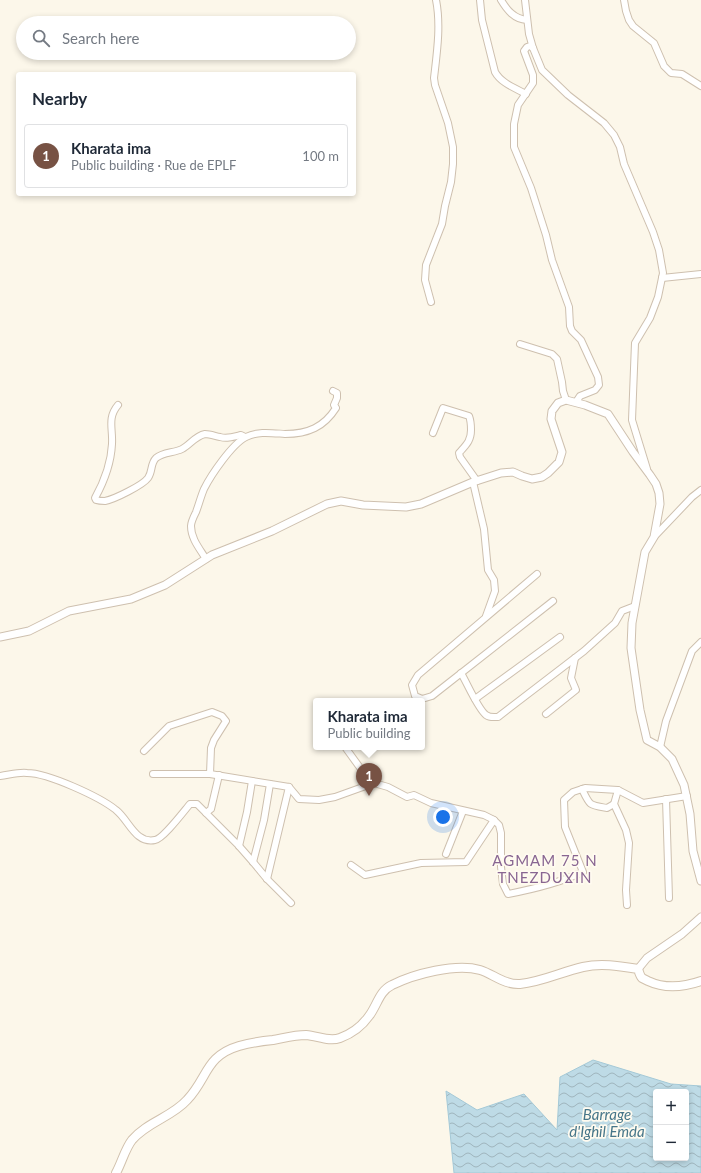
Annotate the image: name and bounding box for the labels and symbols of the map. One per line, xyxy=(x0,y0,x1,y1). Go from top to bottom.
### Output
pin: 1 xyxy=(356,763,382,796)
your location xyxy=(433,807,453,827)
district label: AGMAM 75 N TNEZDUƔIN xyxy=(492,851,598,886)
water label: Barrage d'Ighil Emda xyxy=(569,1105,645,1140)

